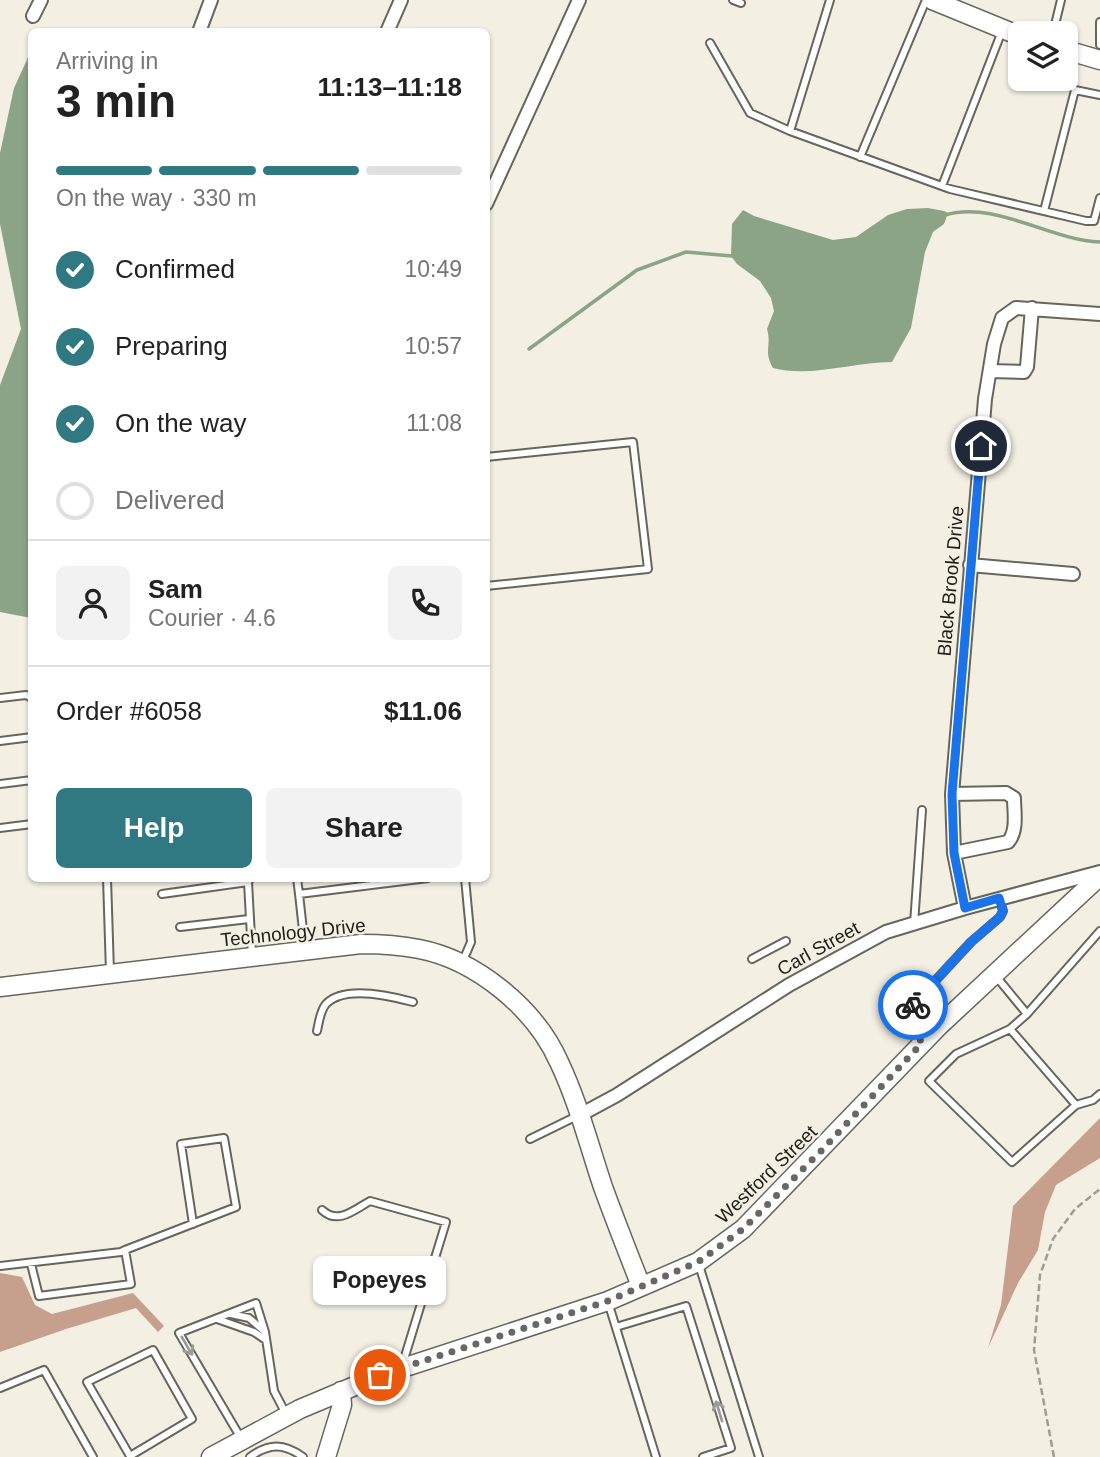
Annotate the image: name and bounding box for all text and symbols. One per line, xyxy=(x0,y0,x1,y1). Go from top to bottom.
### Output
map controls xyxy=(1008,21,1078,91)
button: layers xyxy=(1008,21,1078,91)
text: Arriving in xyxy=(56,48,158,74)
text: 11:13–11:18 xyxy=(317,72,462,102)
text: 3 min xyxy=(56,75,176,127)
text: On the way · 330 m xyxy=(56,185,257,211)
icon: check xyxy=(56,251,94,289)
text: Confirmed xyxy=(115,254,235,284)
text: 10:49 xyxy=(404,256,462,282)
icon: check xyxy=(56,328,94,366)
text: Preparing xyxy=(115,331,228,361)
text: 10:57 xyxy=(404,333,462,359)
icon: check xyxy=(56,405,94,443)
text: On the way xyxy=(115,408,247,438)
text: 11:08 xyxy=(406,410,462,436)
pin xyxy=(951,416,1011,476)
icon: home xyxy=(962,427,1000,465)
text: Delivered xyxy=(115,485,225,515)
street label: Black Brook Drive xyxy=(933,505,968,657)
button: person xyxy=(56,566,130,640)
button: phone xyxy=(388,566,462,640)
text: Sam xyxy=(148,574,203,604)
text: Courier · 4.6 xyxy=(148,605,276,631)
text: Order #6058 xyxy=(56,696,202,726)
text: $11.06 xyxy=(384,696,462,726)
button: Help xyxy=(56,788,252,868)
button: Share xyxy=(266,788,462,868)
street label: Technology Drive xyxy=(219,914,367,951)
street label: Carl Street xyxy=(773,917,864,980)
courier xyxy=(878,970,948,1040)
icon: bike xyxy=(894,986,932,1024)
street label: Westford Street xyxy=(712,1121,822,1228)
callout: Popeyes xyxy=(314,1256,446,1305)
text: Popeyes xyxy=(332,1267,427,1293)
one-way arrow xyxy=(180,1336,194,1356)
pin xyxy=(350,1345,410,1405)
icon: bag xyxy=(361,1356,399,1394)
one-way arrow xyxy=(712,1400,725,1422)

